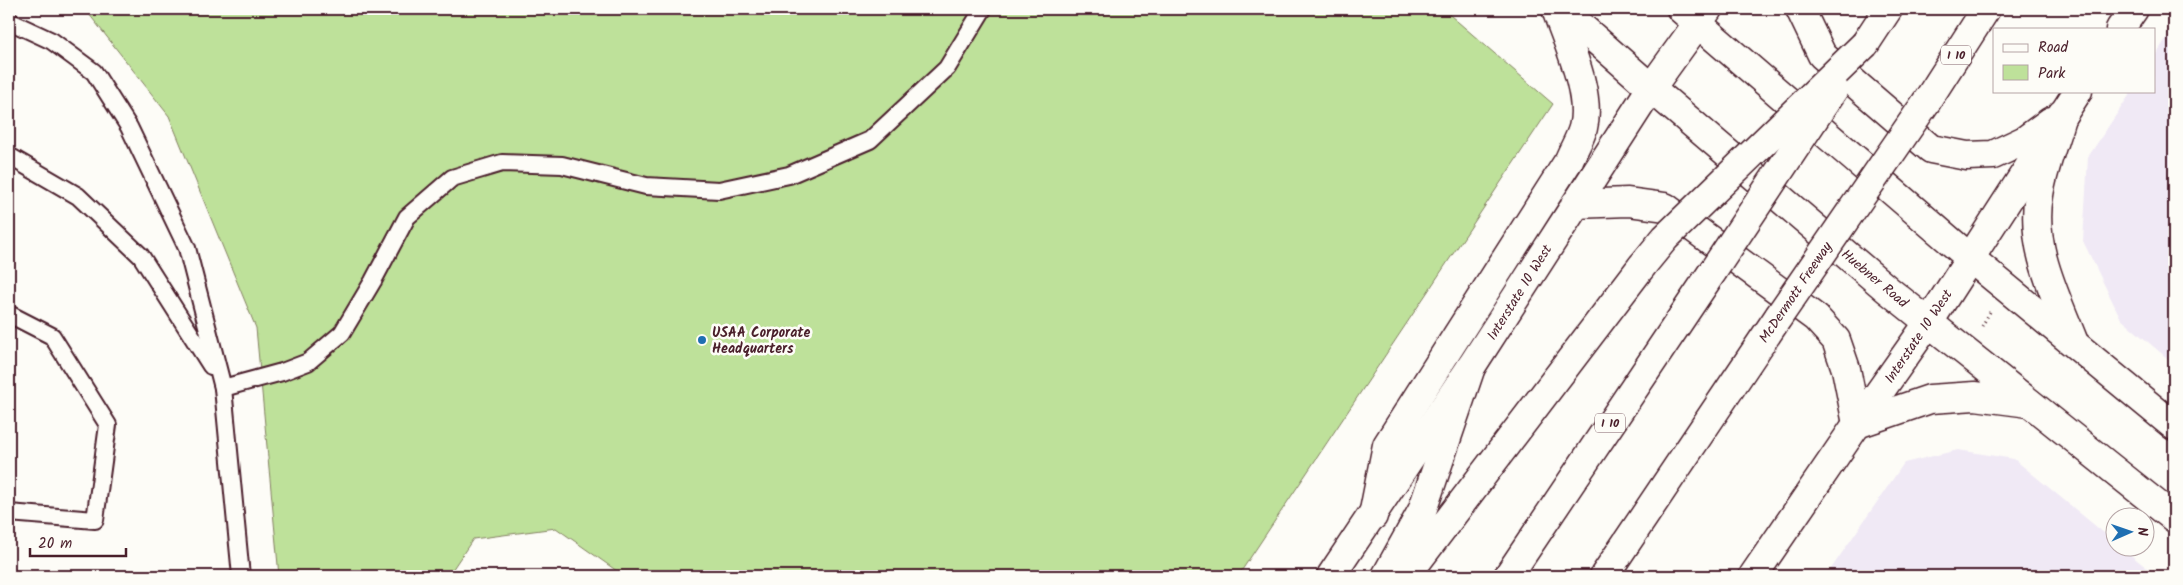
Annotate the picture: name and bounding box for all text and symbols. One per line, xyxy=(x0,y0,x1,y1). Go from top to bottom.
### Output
legend xyxy=(1993,28,2156,92)
text: Road xyxy=(2038,36,2069,60)
road number: I 10 xyxy=(1941,46,1971,64)
text: Park xyxy=(2038,62,2066,86)
street label: McDermott Freeway xyxy=(1754,237,1838,348)
street label: Interstate 10 West xyxy=(1482,240,1558,345)
street label: Huebner Road xyxy=(1836,244,1914,314)
street label: Interstate 10 West xyxy=(1879,285,1959,388)
place label: USAA Corporate Headquarters xyxy=(712,322,811,360)
marker: USAA Corporate Headquarters xyxy=(696,334,708,346)
road number: I 10 xyxy=(1595,413,1625,432)
north arrow xyxy=(2106,508,2156,558)
scale bar xyxy=(30,525,126,557)
text: N xyxy=(2131,527,2153,537)
text: 20 m xyxy=(38,532,72,556)

